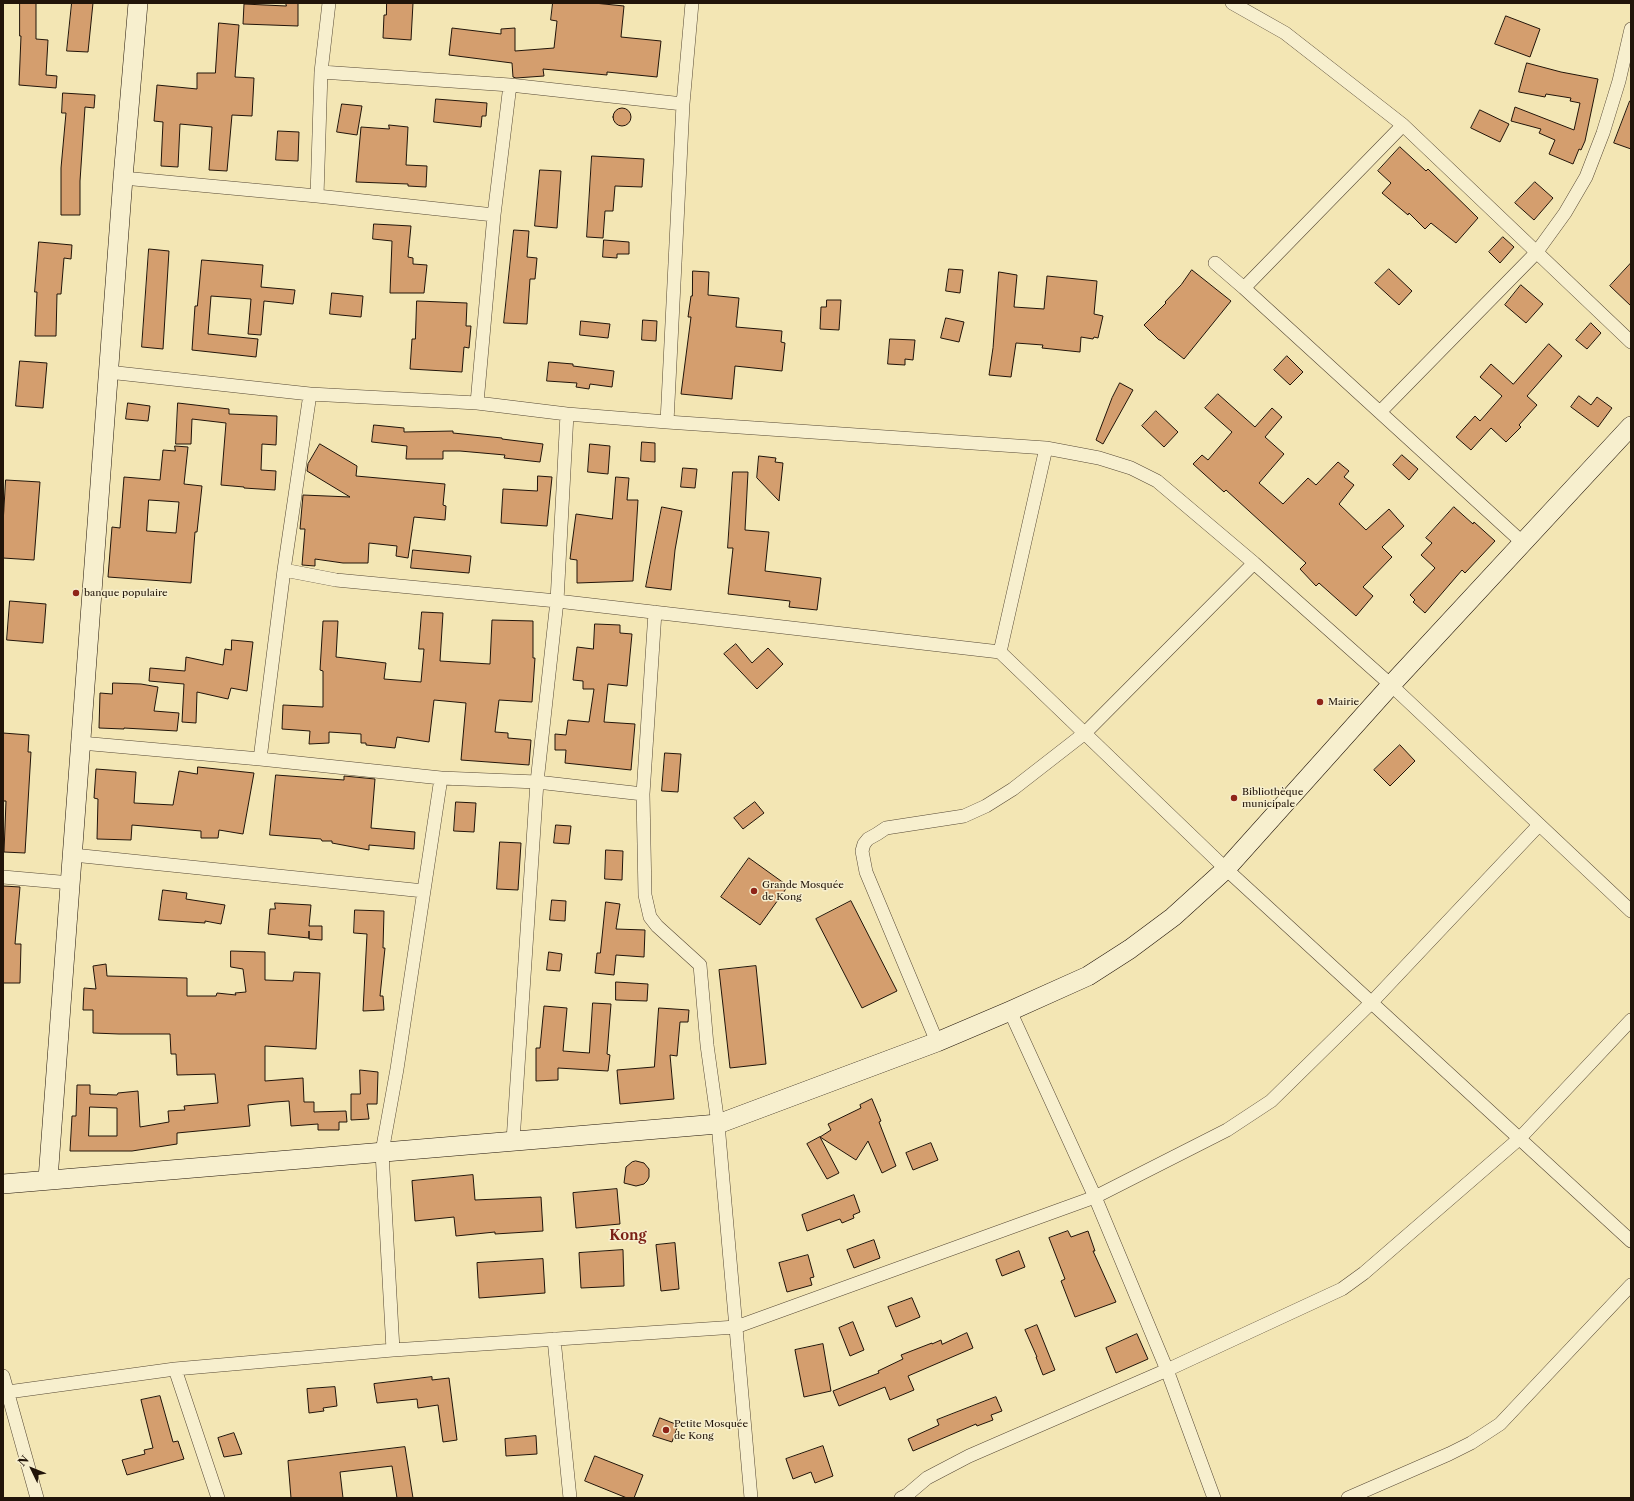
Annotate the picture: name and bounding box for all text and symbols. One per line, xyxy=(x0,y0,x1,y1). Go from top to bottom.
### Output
place label: banque populaire xyxy=(84,587,168,599)
marker: banque populaire xyxy=(71,588,81,598)
place label: Mairie xyxy=(1328,696,1359,708)
marker: Mairie xyxy=(1315,697,1325,707)
place label: Bibliothèque municipale xyxy=(1242,786,1303,810)
marker: Bibliothèque municipale xyxy=(1229,793,1239,803)
place label: Grande Mosquée de Kong xyxy=(762,879,844,902)
marker: Grande Mosquée de Kong xyxy=(749,886,759,896)
district label: Kong xyxy=(609,1228,647,1244)
place label: Petite Mosquée de Kong xyxy=(674,1418,748,1442)
marker: Petite Mosquée de Kong xyxy=(661,1425,671,1435)
north arrow xyxy=(12,1449,52,1489)
text: N xyxy=(15,1453,32,1469)

